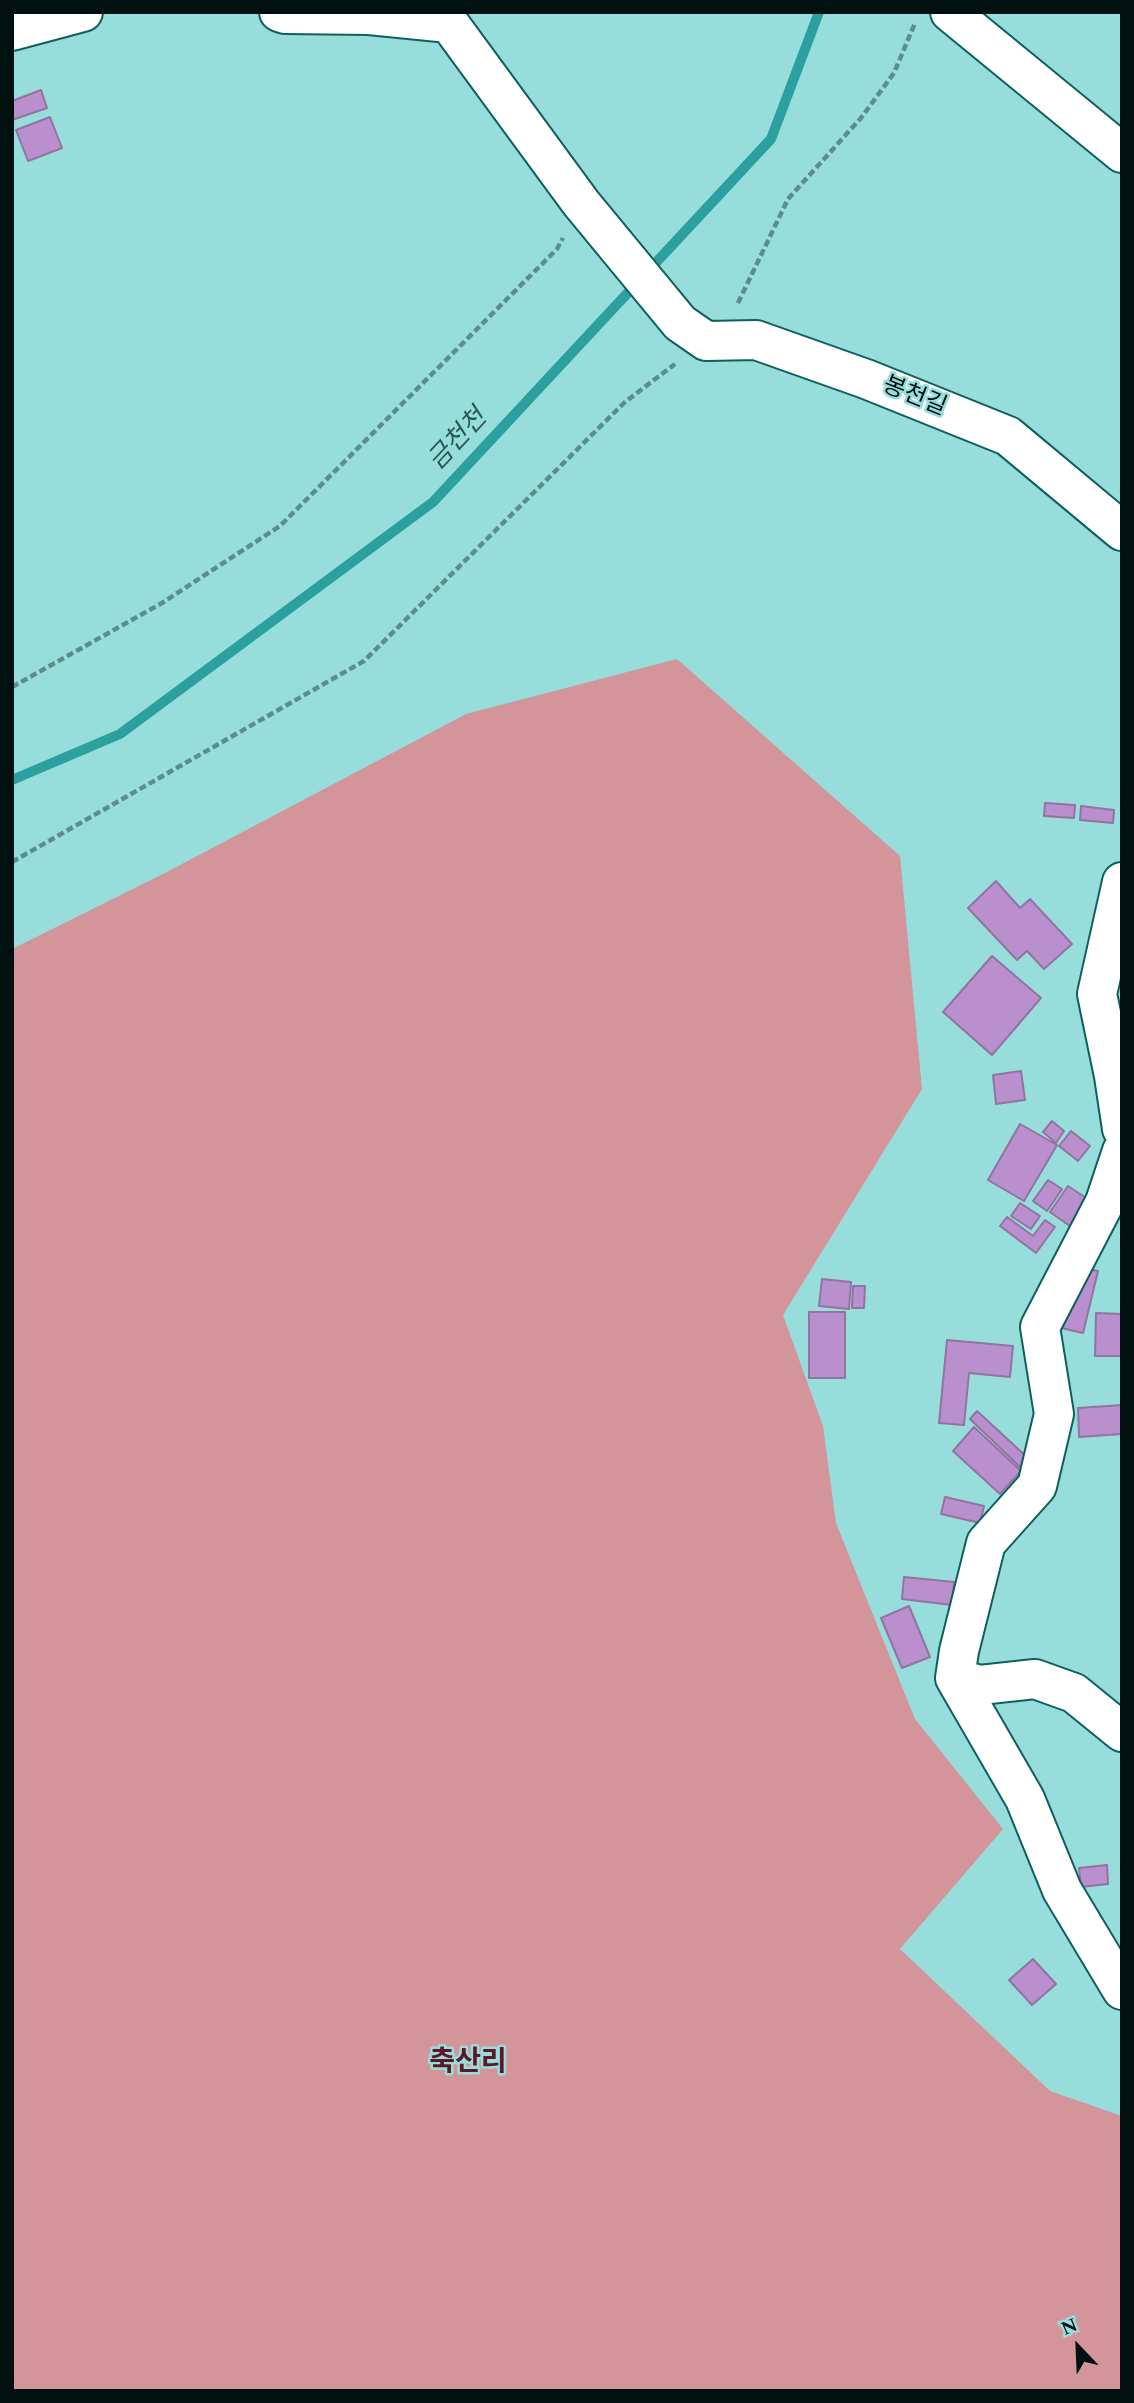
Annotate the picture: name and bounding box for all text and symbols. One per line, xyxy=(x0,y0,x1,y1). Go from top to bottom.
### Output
street label: 봉천길 xyxy=(878,372,950,424)
water label: 금천천 xyxy=(423,404,495,478)
district label: 축산리 xyxy=(429,2048,507,2082)
text: N xyxy=(1057,2311,1082,2344)
north arrow xyxy=(1043,2312,1113,2382)

